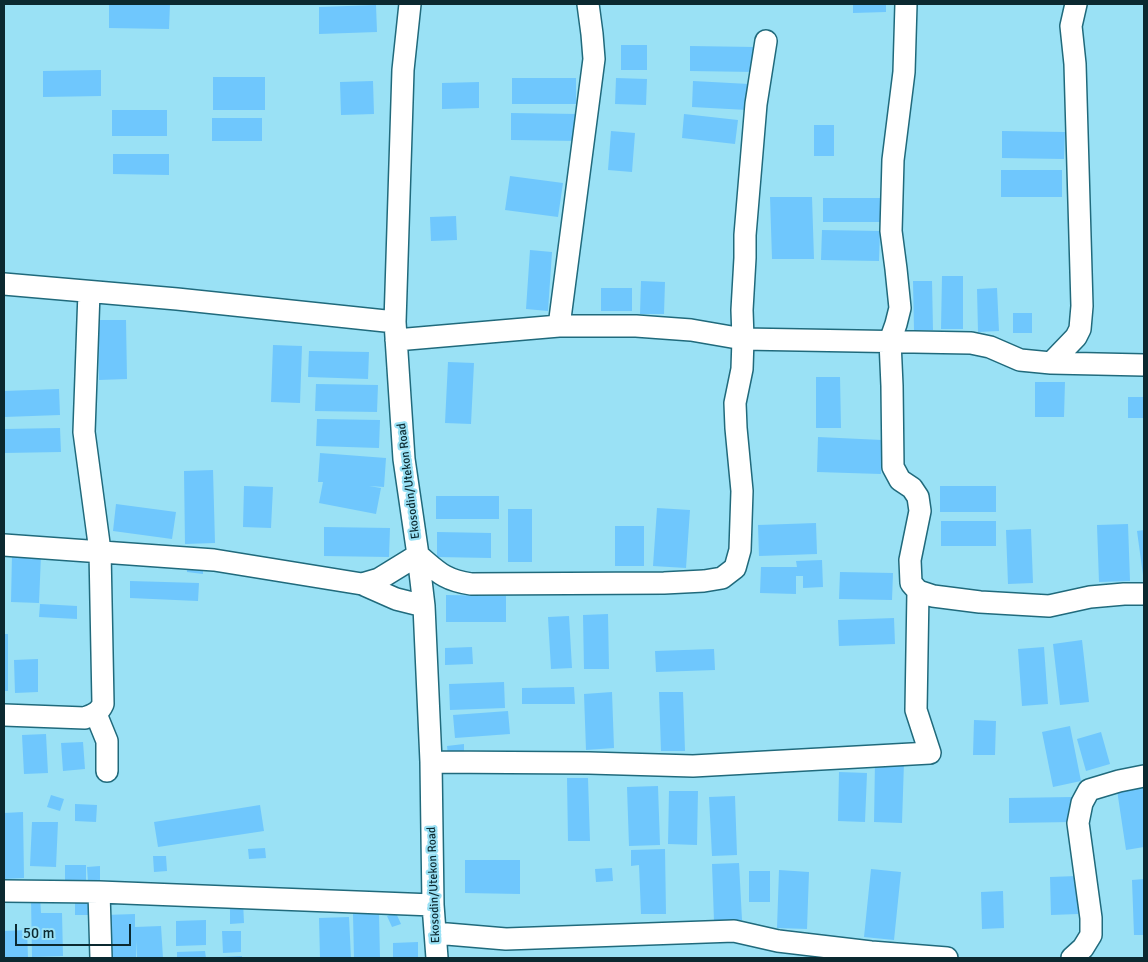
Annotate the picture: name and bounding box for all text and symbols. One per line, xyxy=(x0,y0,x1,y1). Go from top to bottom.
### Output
street label: Ekosodin/Utekon Road xyxy=(395,422,423,540)
street label: Ekosodin/Utekon Road xyxy=(425,827,443,943)
scale bar xyxy=(18,914,134,946)
text: 50 m xyxy=(23,924,54,942)

